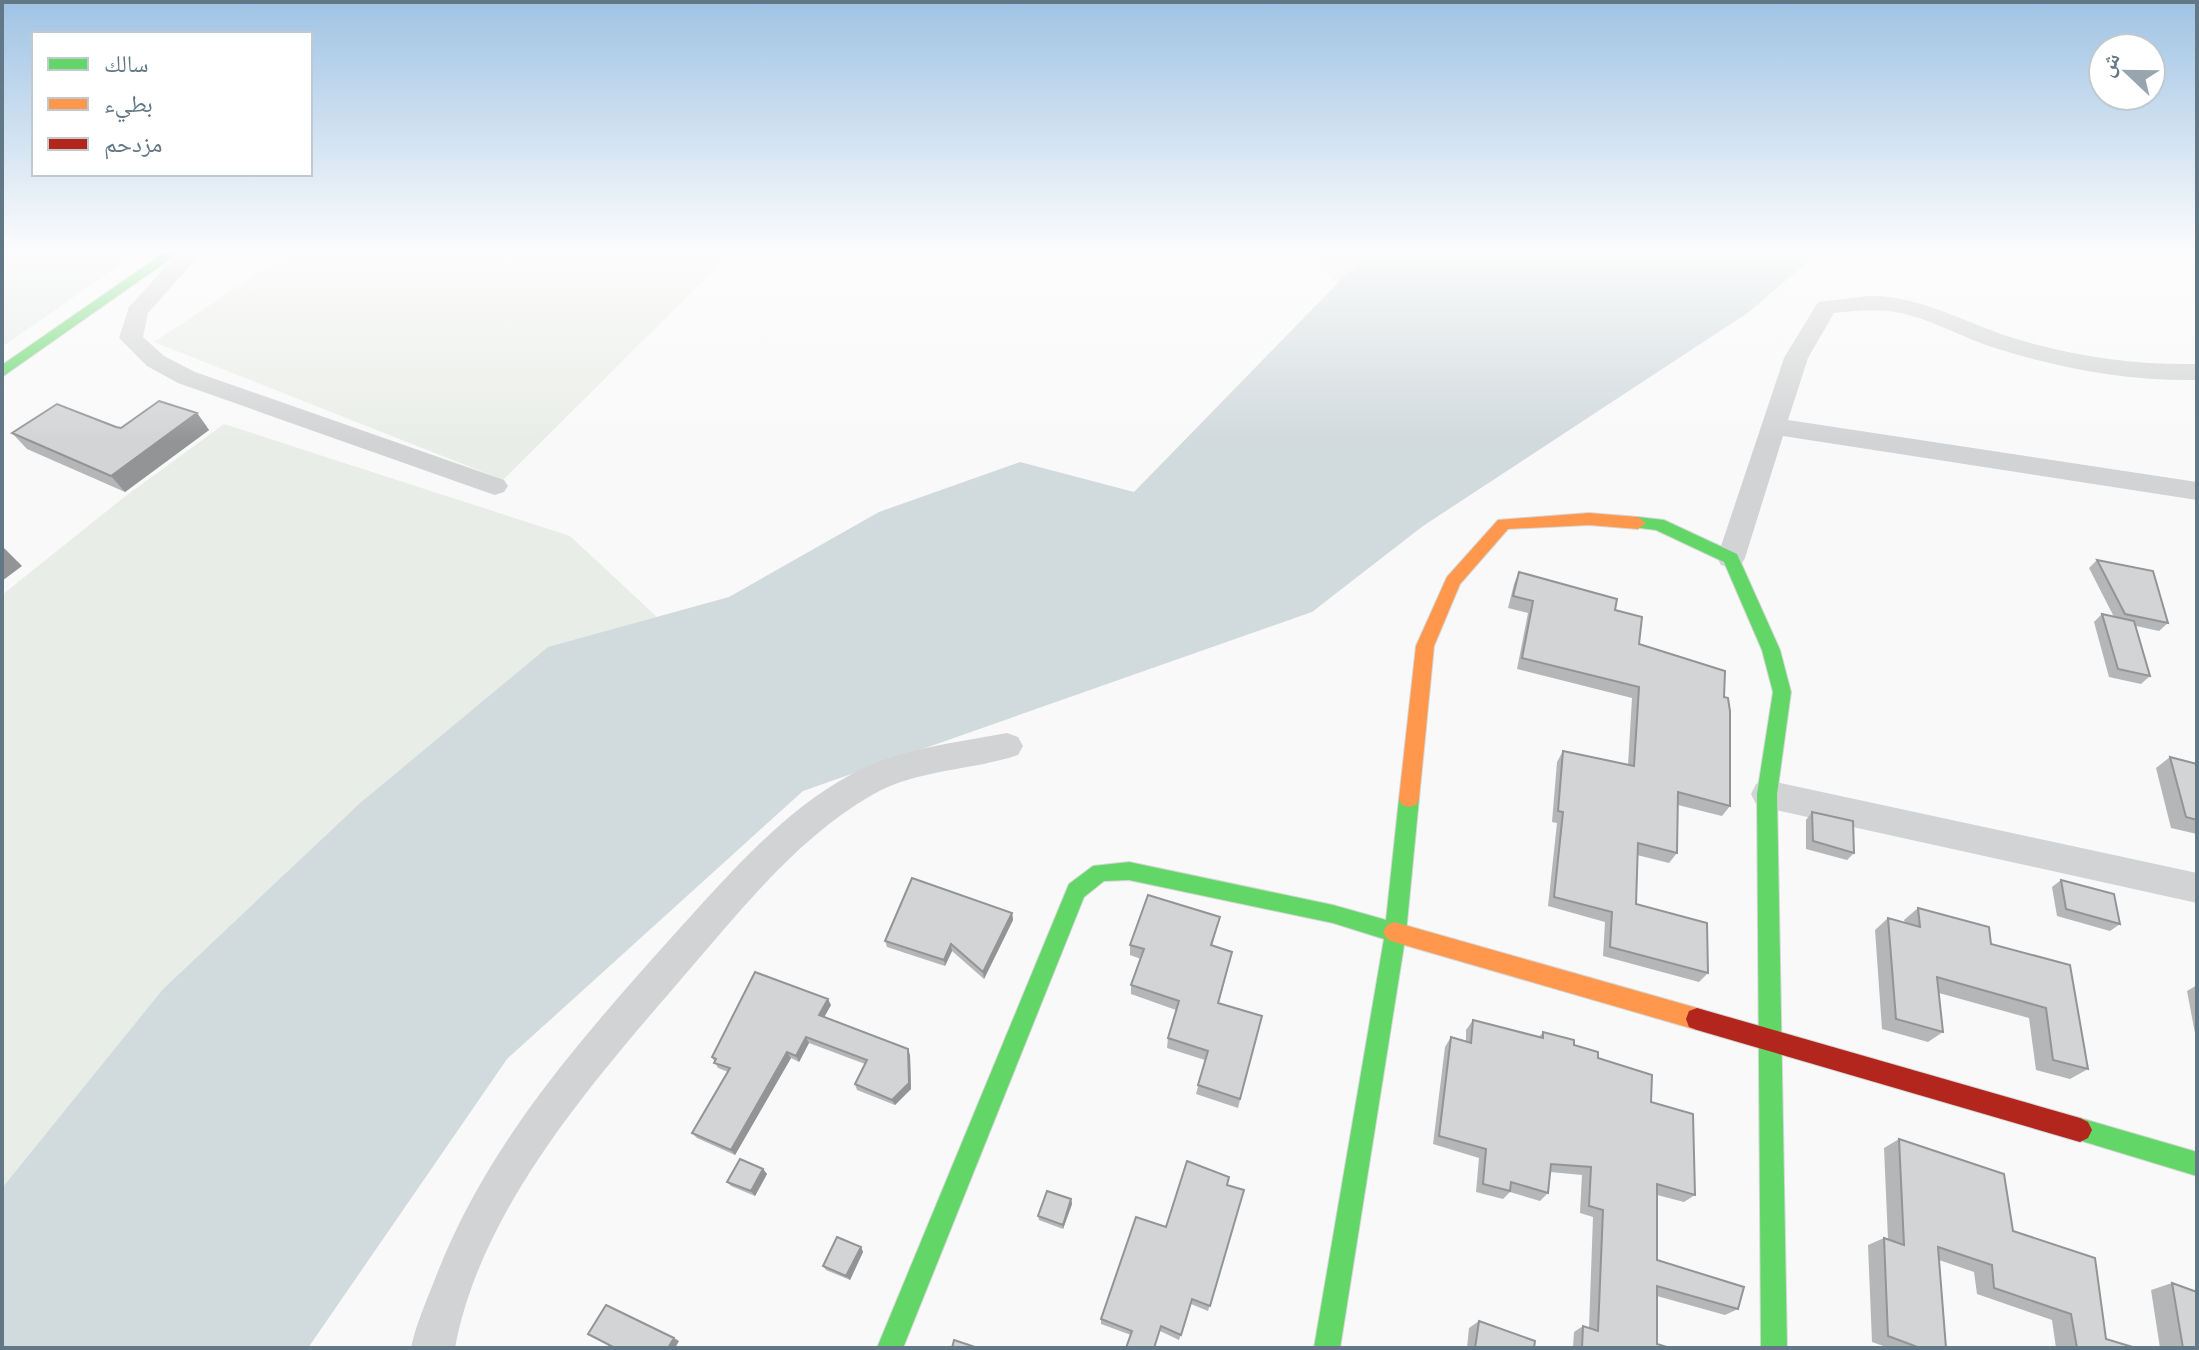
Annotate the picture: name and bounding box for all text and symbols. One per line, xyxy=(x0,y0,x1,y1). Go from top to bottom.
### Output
legend xyxy=(32,32,312,176)
north arrow xyxy=(2087,32,2167,112)
text: سالك xyxy=(104,49,149,78)
text: ش xyxy=(2092,49,2126,81)
text: بطيء xyxy=(104,89,153,123)
text: مزدحم xyxy=(104,129,163,160)

